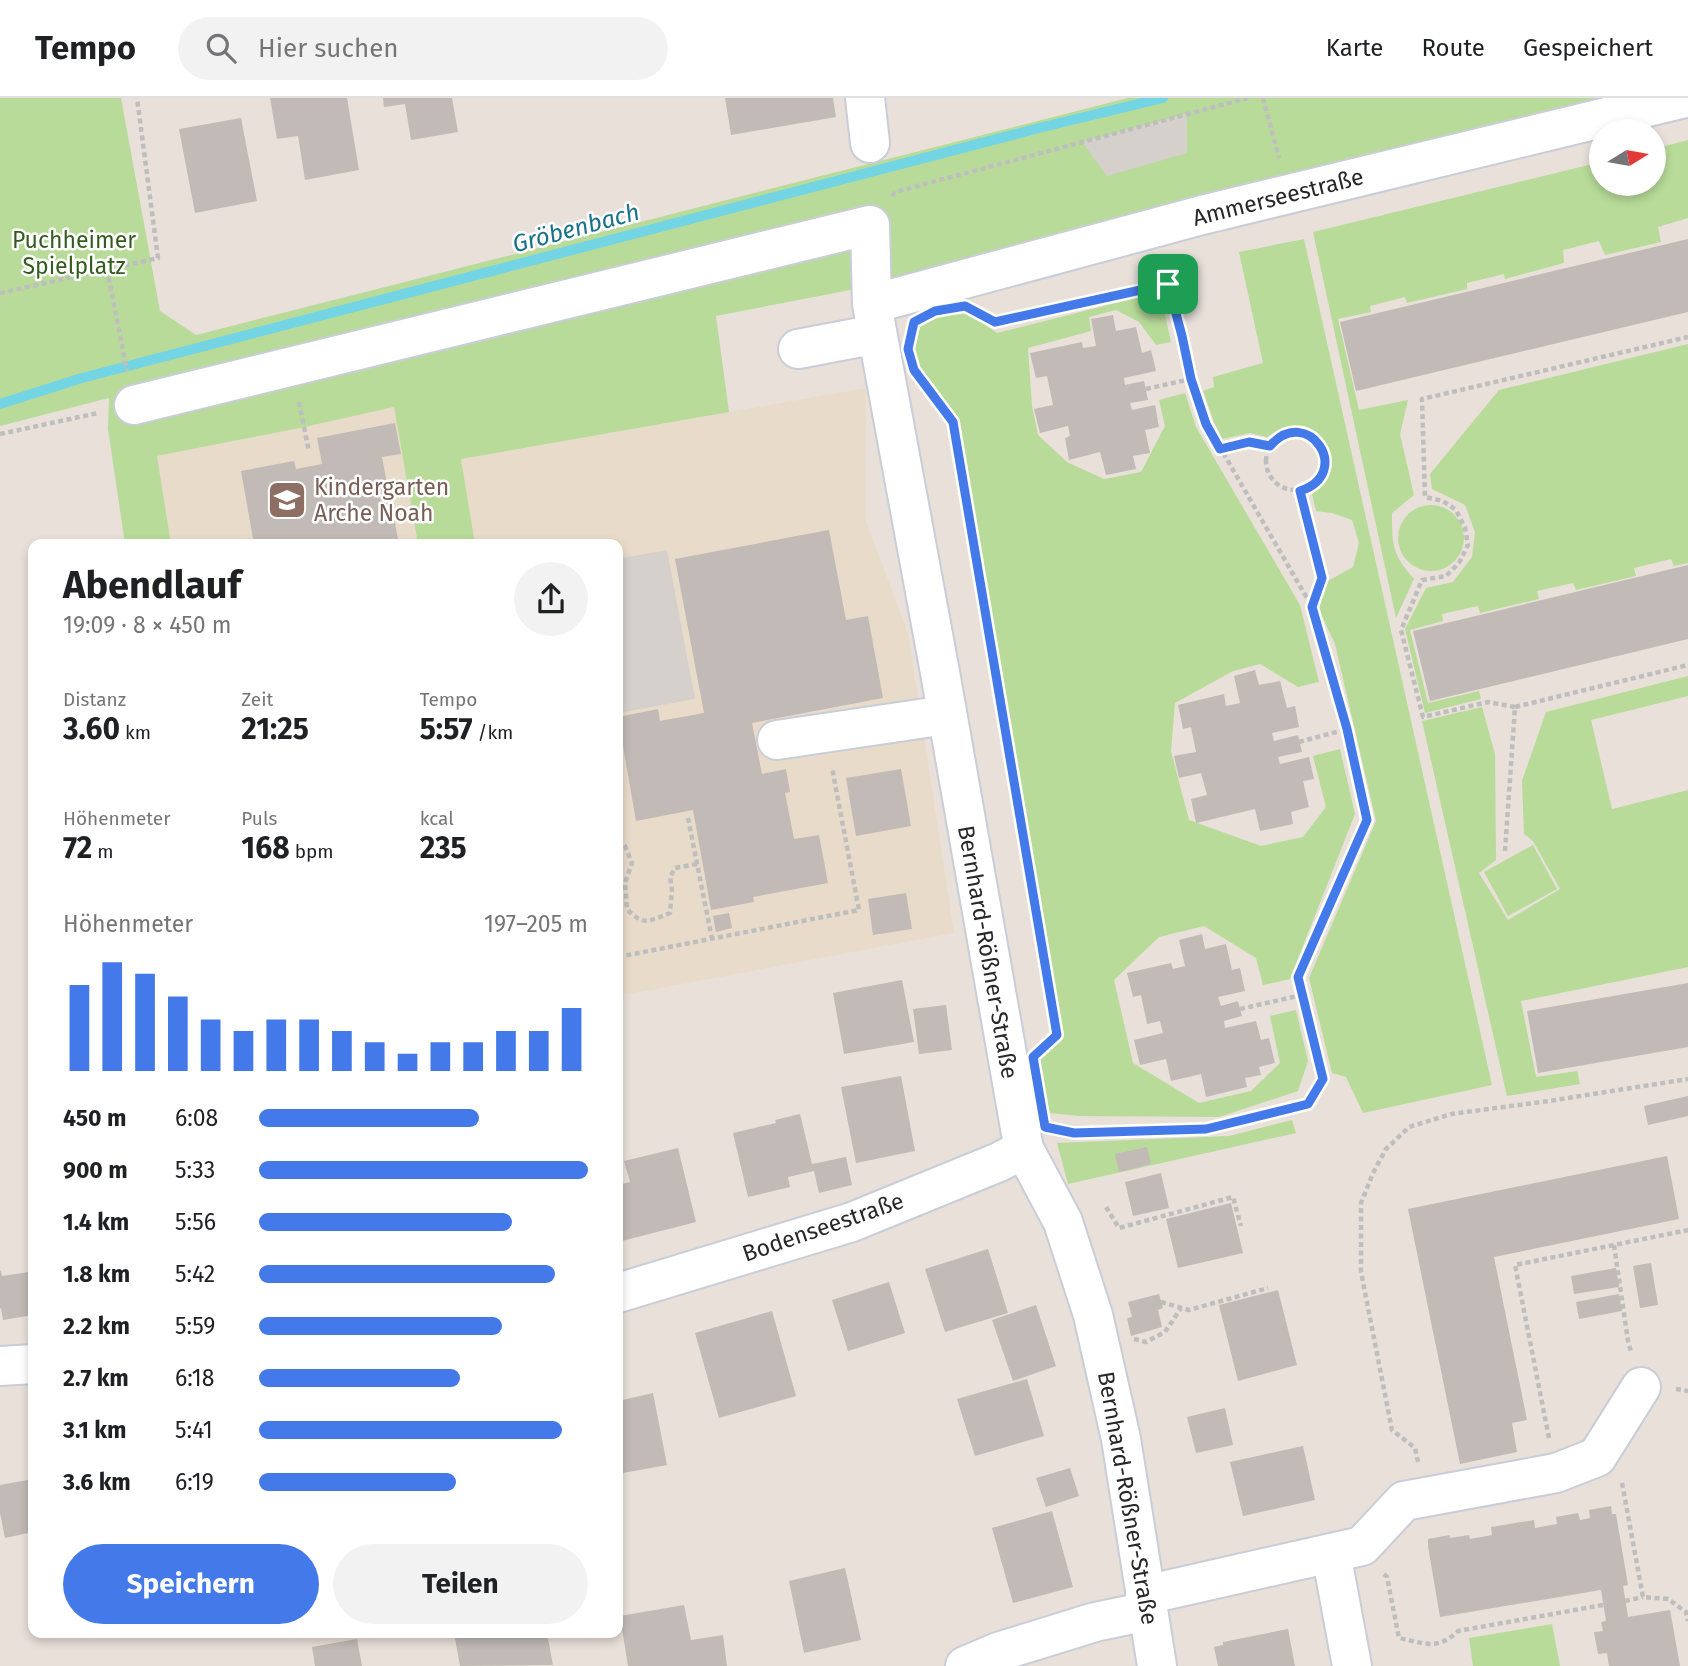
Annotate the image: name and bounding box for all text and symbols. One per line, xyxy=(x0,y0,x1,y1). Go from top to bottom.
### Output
search box xyxy=(178,17,668,80)
text: Tempo xyxy=(35,28,136,68)
icon: search xyxy=(202,29,240,67)
text: Hier suchen xyxy=(258,33,399,64)
text: Karte xyxy=(1326,34,1383,62)
text: Route xyxy=(1421,34,1485,62)
text: Gespeichert xyxy=(1523,34,1653,62)
north arrow xyxy=(1589,119,1666,196)
map controls xyxy=(1589,119,1666,196)
street label: Ammerseestraße xyxy=(1190,162,1366,232)
water label: Gröbenbach xyxy=(509,198,643,258)
park label: Puchheimer Spielplatz xyxy=(12,226,136,280)
pin xyxy=(1138,254,1198,314)
icon: arrive xyxy=(1149,265,1187,303)
place label: Kindergarten Arche Noah xyxy=(314,473,449,527)
school or university icon: Kindergarten Arche Noah xyxy=(266,479,308,521)
text: Abendlauf xyxy=(63,562,241,608)
button: share xyxy=(514,562,588,636)
text: 19:09 · 8 × 450 m xyxy=(63,611,231,639)
text: Distanz xyxy=(63,688,126,711)
text: Zeit xyxy=(241,688,273,711)
text: Tempo xyxy=(420,688,477,711)
text: 3.60 xyxy=(63,711,120,747)
text: 21:25 xyxy=(241,711,309,747)
text: 5:57 xyxy=(420,711,472,747)
text: km xyxy=(120,721,151,744)
text: /km xyxy=(472,721,513,744)
text: Höhenmeter xyxy=(63,807,171,830)
text: Puls xyxy=(241,807,277,830)
text: kcal xyxy=(420,807,454,830)
street label: Bernhard-Rößner-Straße xyxy=(952,823,1024,1081)
text: 72 xyxy=(63,830,92,866)
text: 168 xyxy=(241,830,290,866)
text: 235 xyxy=(420,830,467,866)
text: m xyxy=(92,840,114,863)
text: bpm xyxy=(290,840,334,863)
text: Höhenmeter xyxy=(63,910,193,938)
text: 197–205 m xyxy=(484,910,588,938)
text: 450 m xyxy=(63,1104,126,1132)
text: 6:08 xyxy=(175,1104,218,1132)
text: 900 m xyxy=(63,1156,128,1184)
text: 5:33 xyxy=(175,1156,215,1184)
street label: Bodenseestraße xyxy=(739,1186,907,1268)
text: 1.4 km xyxy=(63,1208,129,1236)
text: 5:56 xyxy=(175,1208,216,1236)
text: 1.8 km xyxy=(63,1260,130,1288)
text: 5:42 xyxy=(175,1260,215,1288)
text: 2.2 km xyxy=(63,1312,130,1340)
text: 5:59 xyxy=(175,1312,215,1340)
text: 2.7 km xyxy=(63,1364,129,1392)
text: 6:18 xyxy=(175,1364,215,1392)
street label: Bernhard-Rößner-Straße xyxy=(1092,1369,1164,1627)
text: 3.1 km xyxy=(63,1416,126,1444)
text: 5:41 xyxy=(175,1416,213,1444)
text: 3.6 km xyxy=(63,1468,131,1496)
text: 6:19 xyxy=(175,1468,214,1496)
button: Speichern xyxy=(63,1544,319,1624)
button: Teilen xyxy=(333,1544,588,1624)

